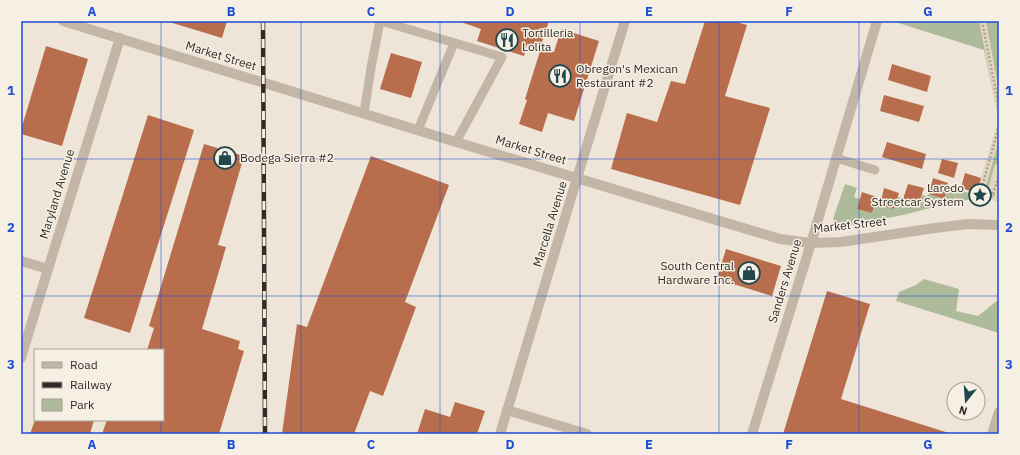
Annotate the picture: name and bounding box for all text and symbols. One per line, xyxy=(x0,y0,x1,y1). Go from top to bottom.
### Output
text: A xyxy=(88,3,97,20)
text: B xyxy=(227,3,236,20)
text: C xyxy=(367,3,376,20)
text: D xyxy=(505,3,515,20)
text: E xyxy=(645,3,653,20)
text: F xyxy=(785,3,793,20)
text: G xyxy=(923,3,933,20)
place label: Tortilleria Lolita xyxy=(522,25,574,54)
restaurant icon: Tortilleria Lolita xyxy=(494,27,520,53)
street label: Market Street xyxy=(184,38,258,73)
place label: Obregon's Mexican Restaurant #2 xyxy=(576,61,678,90)
restaurant icon: Obregon's Mexican Restaurant #2 xyxy=(547,63,573,89)
text: 1 xyxy=(7,82,15,99)
text: 1 xyxy=(1005,82,1013,99)
street label: Market Street xyxy=(494,132,568,167)
shop icon: Bodega Sierra #2 xyxy=(212,145,238,171)
street label: Maryland Avenue xyxy=(36,147,77,241)
place label: Bodega Sierra #2 xyxy=(240,150,334,165)
street label: Marcella Avenue xyxy=(529,179,570,269)
place label: Laredo Streetcar System xyxy=(872,180,964,209)
place icon: Laredo Streetcar System xyxy=(967,182,993,208)
street label: Market Street xyxy=(813,213,887,236)
text: 2 xyxy=(7,219,15,236)
text: 2 xyxy=(1005,219,1013,236)
street label: Sanders Avenue xyxy=(765,237,805,325)
place label: South Central Hardware Inc. xyxy=(658,258,734,287)
shop icon: South Central Hardware Inc. xyxy=(736,260,762,286)
legend xyxy=(34,349,164,421)
text: 3 xyxy=(7,356,15,373)
text: 3 xyxy=(1005,356,1013,373)
text: Road xyxy=(70,357,98,372)
text: Railway xyxy=(70,377,112,392)
north arrow xyxy=(946,381,986,421)
text: Park xyxy=(70,397,95,412)
text: N xyxy=(957,403,969,418)
text: A xyxy=(88,436,97,453)
text: B xyxy=(227,436,236,453)
text: C xyxy=(367,436,376,453)
text: D xyxy=(505,436,515,453)
text: E xyxy=(645,436,653,453)
text: F xyxy=(785,436,793,453)
text: G xyxy=(923,436,933,453)

